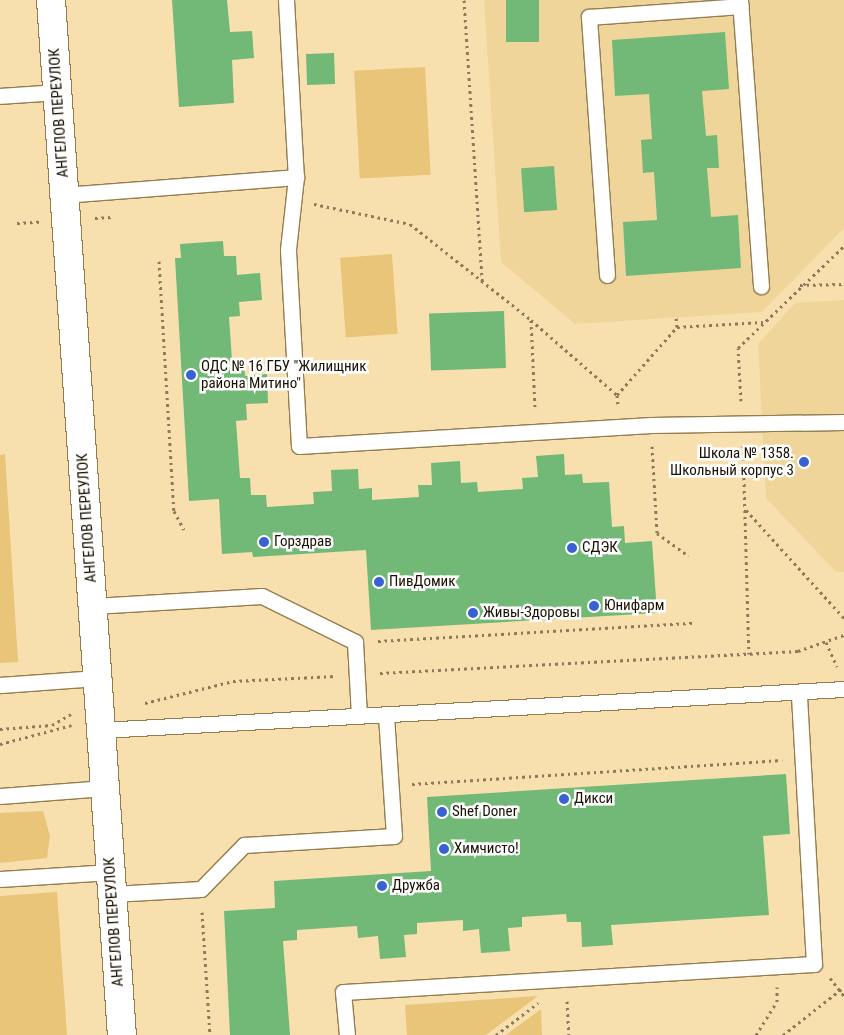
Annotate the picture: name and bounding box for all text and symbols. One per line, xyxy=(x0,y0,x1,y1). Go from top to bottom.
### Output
street label: АНГЕЛОВ ПЕРЕУЛОК xyxy=(46,48,72,178)
place label: ОДС № 16 ГБУ "Жилищник района Митино" xyxy=(201,357,366,392)
marker: ОДС № 16 ГБУ "Жилищник района Митино" xyxy=(185,369,197,381)
place label: Школа № 1358. Школьный корпус 3 xyxy=(670,444,794,479)
street label: АНГЕЛОВ ПЕРЕУЛОК xyxy=(74,453,100,583)
marker: Школа № 1358. Школьный корпус 3 xyxy=(798,456,810,468)
place label: Горздрав xyxy=(274,533,332,551)
marker: Горздрав xyxy=(258,536,270,548)
place label: СДЭК xyxy=(582,539,618,557)
marker: СДЭК xyxy=(566,542,578,554)
place label: ПивДомик xyxy=(389,573,455,591)
marker: ПивДомик xyxy=(373,576,385,588)
place label: Юнифарм xyxy=(604,597,664,615)
marker: Юнифарм xyxy=(588,600,600,612)
place label: Живы-Здоровы xyxy=(483,604,580,622)
marker: Живы-Здоровы xyxy=(467,607,479,619)
place label: Дикси xyxy=(574,790,613,808)
marker: Дикси xyxy=(558,793,570,805)
place label: Shef Doner xyxy=(452,803,517,821)
marker: Shef Doner xyxy=(436,806,448,818)
place label: Химчисто! xyxy=(454,840,519,858)
marker: Химчисто! xyxy=(438,843,450,855)
street label: АНГЕЛОВ ПЕРЕУЛОК xyxy=(101,857,127,987)
place label: Дружба xyxy=(392,877,440,895)
marker: Дружба xyxy=(376,880,388,892)

